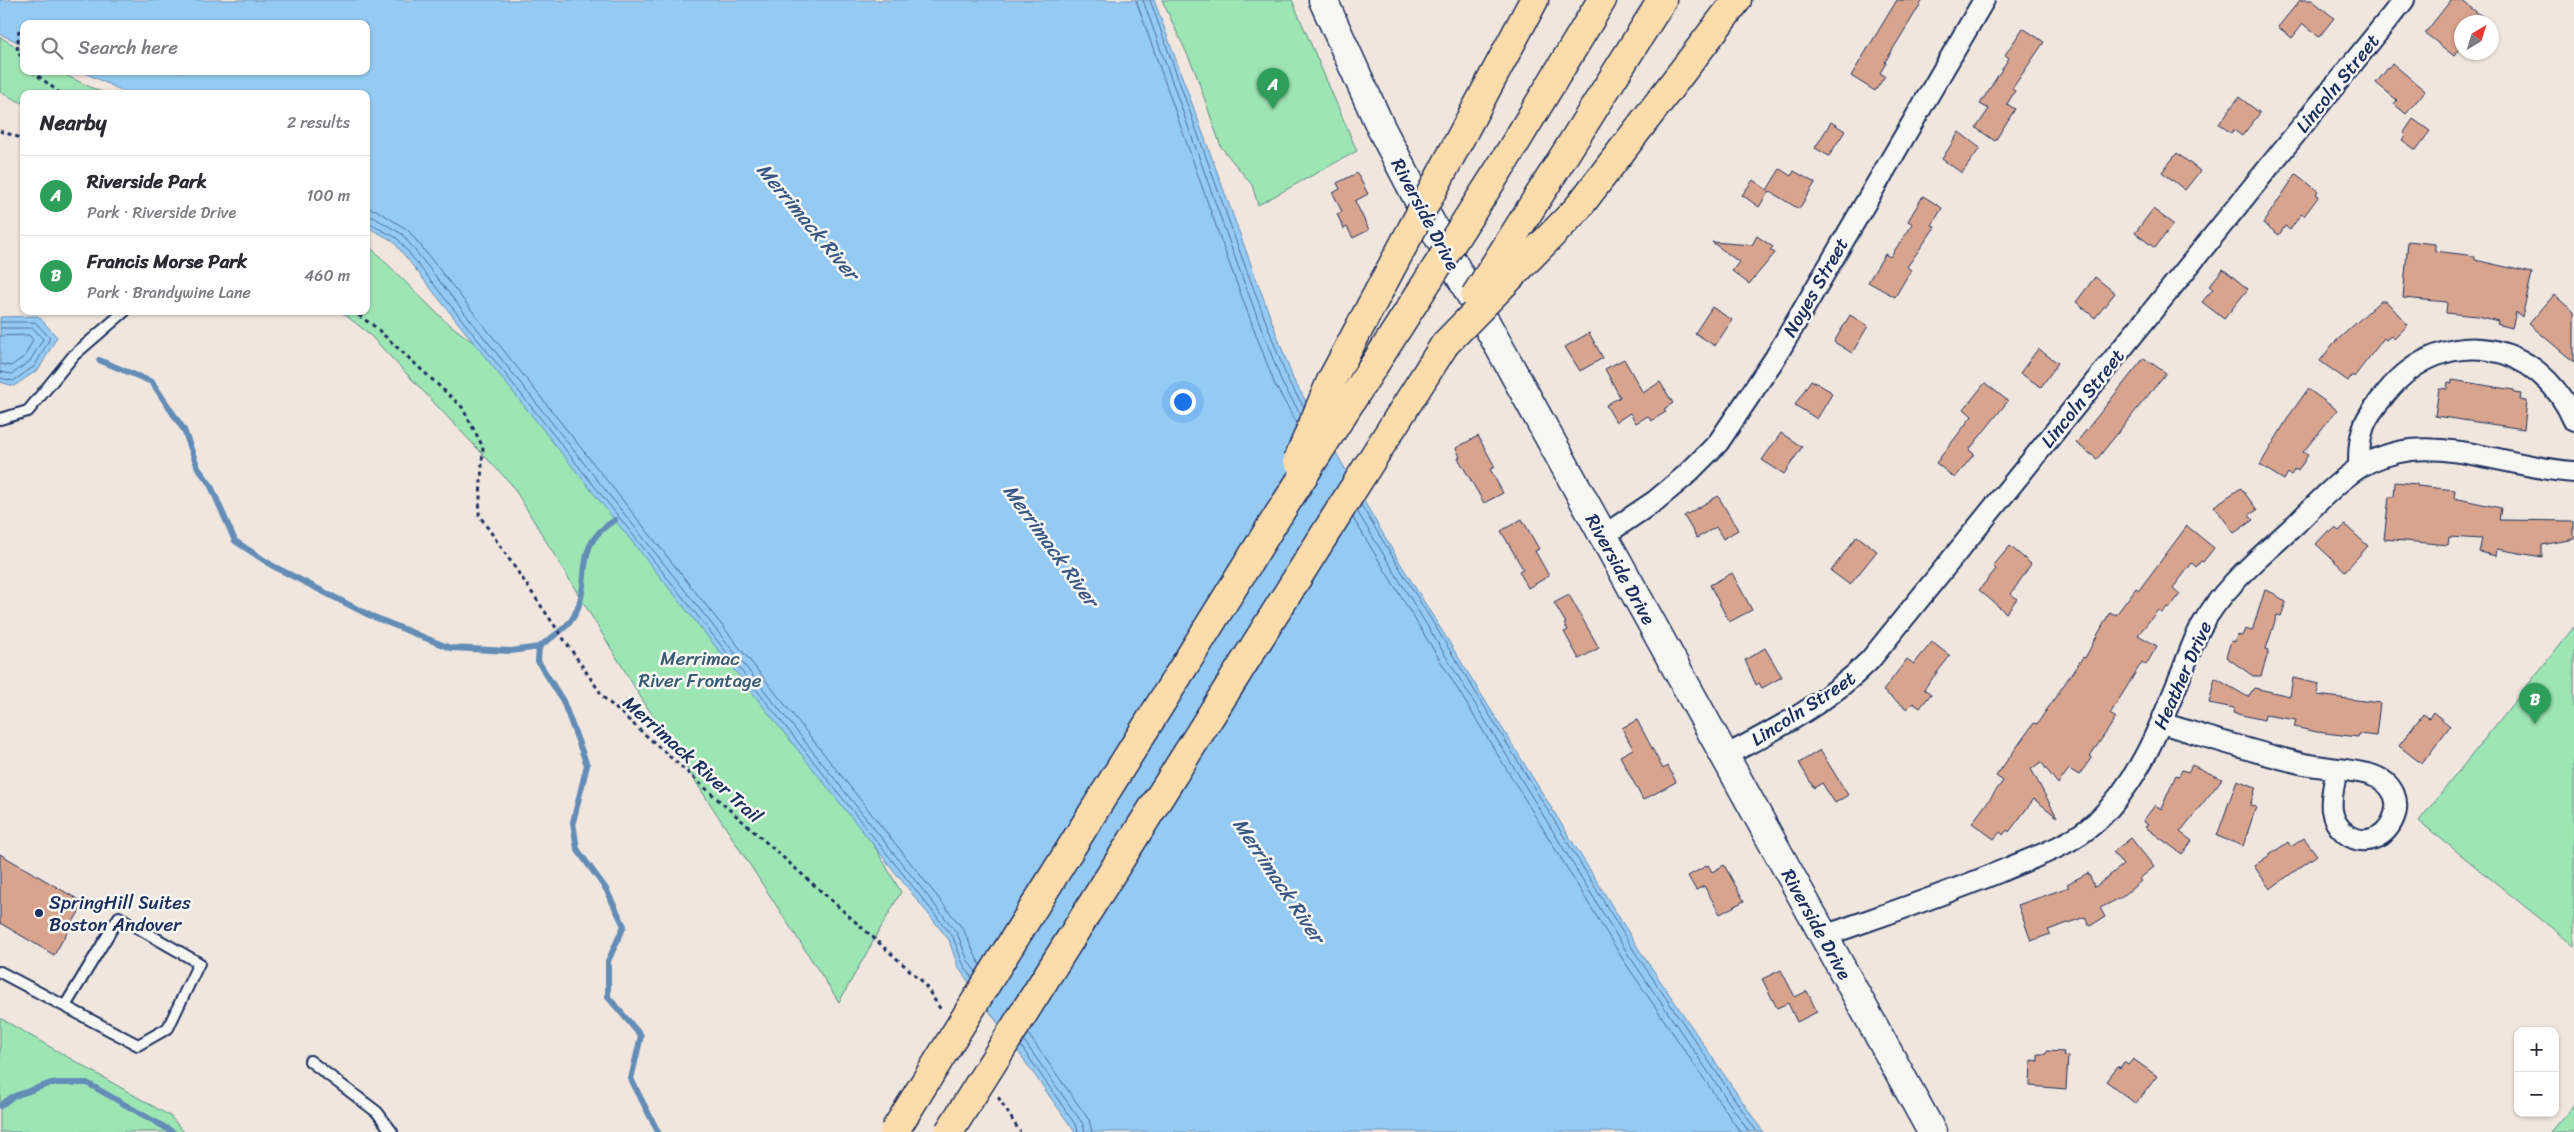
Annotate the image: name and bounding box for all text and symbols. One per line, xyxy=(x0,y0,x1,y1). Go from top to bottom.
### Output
north arrow xyxy=(2454,15,2499,60)
search box xyxy=(20,20,370,75)
street label: Lincoln Street xyxy=(2287,26,2388,140)
text: Search here xyxy=(78,31,178,64)
icon: search xyxy=(38,34,66,62)
pin: A xyxy=(1257,68,1289,109)
text: Nearby xyxy=(40,104,106,142)
text: 2 results xyxy=(287,108,350,137)
street label: Riverside Drive xyxy=(1382,152,1469,276)
water label: Merrimack River xyxy=(748,154,870,291)
text: Riverside Park xyxy=(87,165,207,198)
text: A xyxy=(51,181,61,210)
text: 100 m xyxy=(306,181,350,210)
text: Park · Riverside Drive xyxy=(87,198,236,227)
street label: Noyes Street xyxy=(1773,231,1857,343)
text: Francis Morse Park xyxy=(87,245,247,278)
text: B xyxy=(51,261,61,290)
text: 460 m xyxy=(304,261,350,290)
text: Park · Brandywine Lane xyxy=(87,278,251,307)
street label: Lincoln Street xyxy=(2032,341,2133,455)
your location xyxy=(1170,389,1196,415)
water label: Merrimack River xyxy=(994,476,1110,617)
street label: Riverside Drive xyxy=(1576,507,1665,631)
street label: Heather Drive xyxy=(2144,615,2221,735)
park label: Merrimac River Frontage xyxy=(638,642,762,697)
street label: Lincoln Street xyxy=(1744,662,1863,755)
pin: B xyxy=(2519,683,2551,724)
street label: Merrimack River Trail xyxy=(615,687,771,832)
water label: Merrimack River xyxy=(1223,810,1336,953)
street label: Riverside Drive xyxy=(1772,862,1861,986)
place label: SpringHill Suites Boston Andover xyxy=(49,886,191,941)
marker: SpringHill Suites Boston Andover xyxy=(33,907,45,919)
map controls xyxy=(2514,1027,2559,1117)
button: + xyxy=(2514,1027,2559,1072)
button: − xyxy=(2514,1072,2559,1117)

